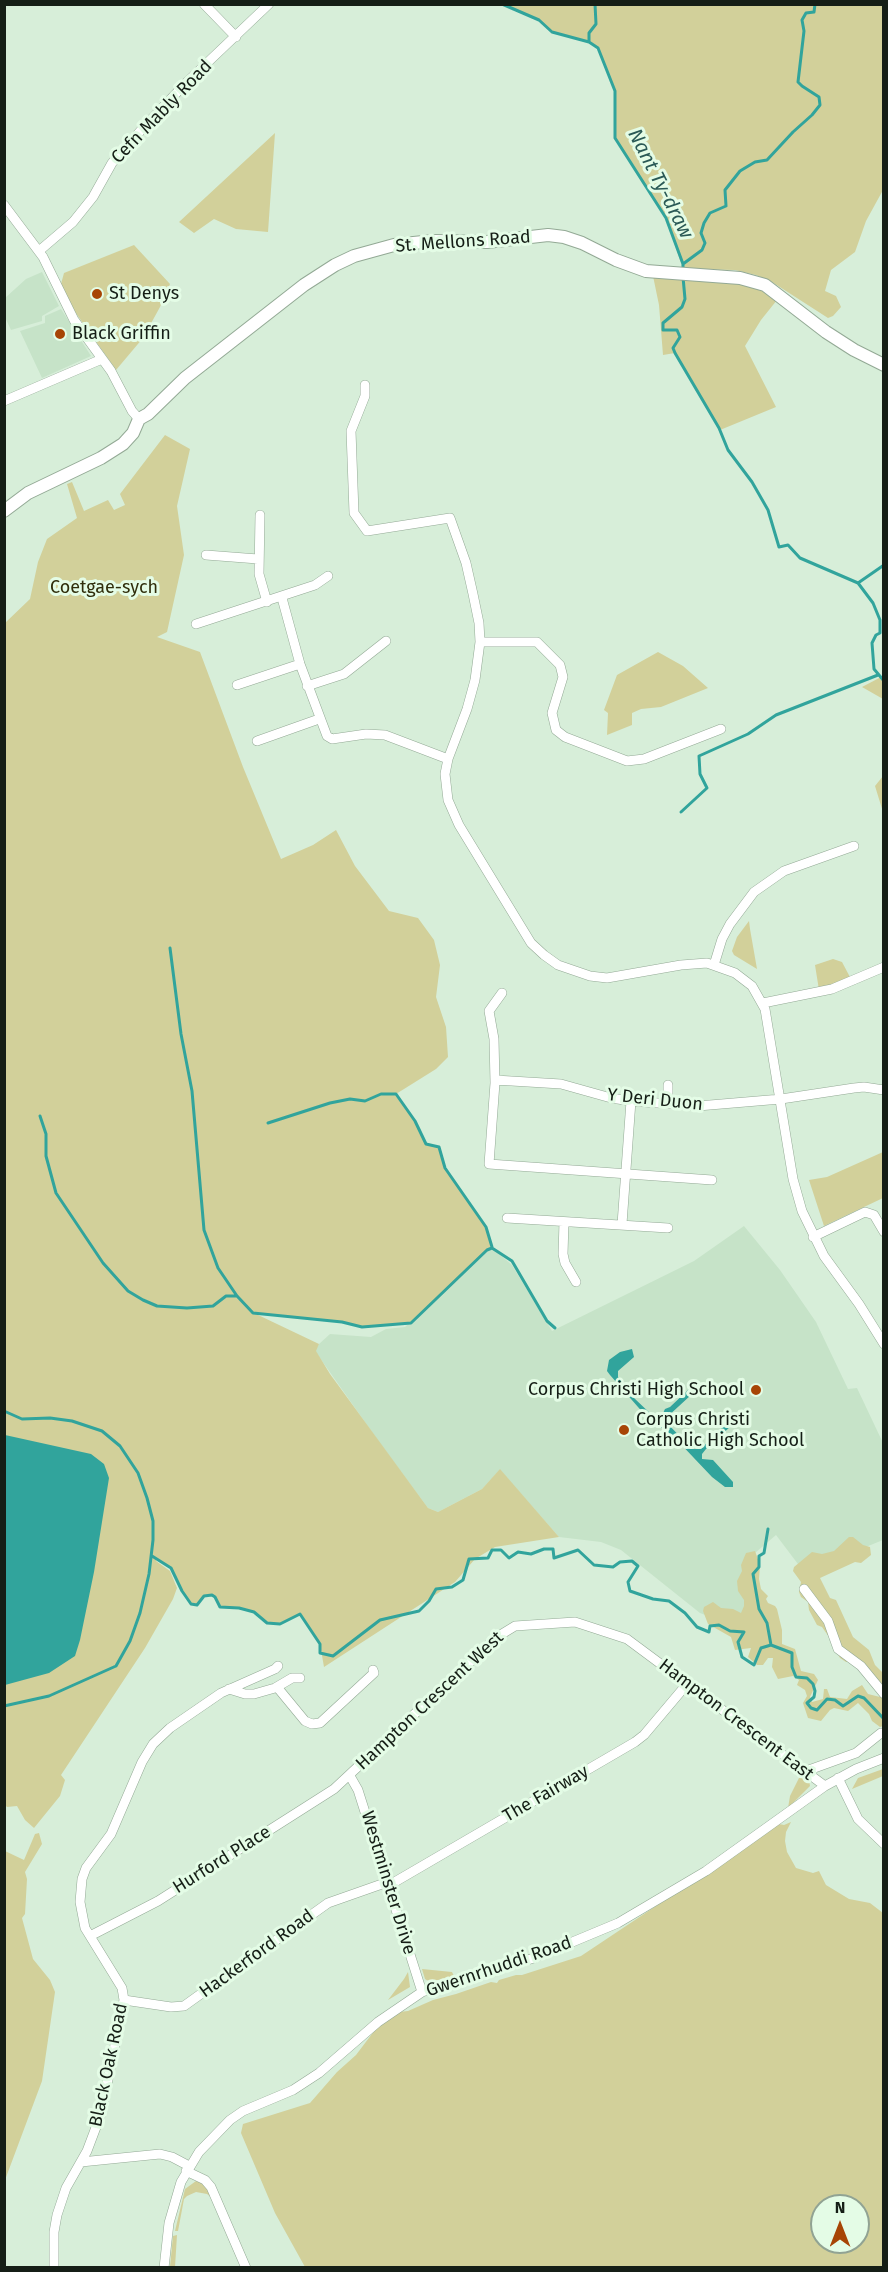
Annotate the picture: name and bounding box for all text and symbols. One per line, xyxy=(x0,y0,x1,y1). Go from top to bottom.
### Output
street label: Cefn Mably Road xyxy=(107,56,217,168)
water label: Nant Ty-draw xyxy=(622,125,698,243)
street label: St. Mellons Road xyxy=(395,227,531,257)
place label: St Denys xyxy=(109,283,179,305)
marker: St Denys xyxy=(90,287,104,301)
place label: Black Griffin xyxy=(72,323,171,345)
marker: Black Griffin xyxy=(53,327,67,341)
park label: Coetgae-sych xyxy=(50,577,158,599)
street label: Y Deri Duon xyxy=(606,1084,704,1116)
place label: Corpus Christi High School xyxy=(528,1379,744,1401)
marker: Corpus Christi High School xyxy=(749,1383,763,1397)
place label: Corpus Christi Catholic High School xyxy=(636,1409,804,1452)
marker: Corpus Christi Catholic High School xyxy=(617,1423,631,1437)
street label: Hampton Crescent West xyxy=(352,1627,508,1775)
street label: Hampton Crescent East xyxy=(654,1655,818,1785)
street label: The Fairway xyxy=(499,1761,593,1827)
street label: Westminster Drive xyxy=(356,1809,420,1957)
street label: Hurford Place xyxy=(169,1821,275,1899)
street label: Hackerford Road xyxy=(196,1905,318,2003)
street label: Gwernrhuddi Road xyxy=(423,1932,575,2002)
street label: Black Oak Road xyxy=(85,2001,133,2129)
north arrow xyxy=(810,2194,870,2254)
text: N xyxy=(835,2198,845,2217)

